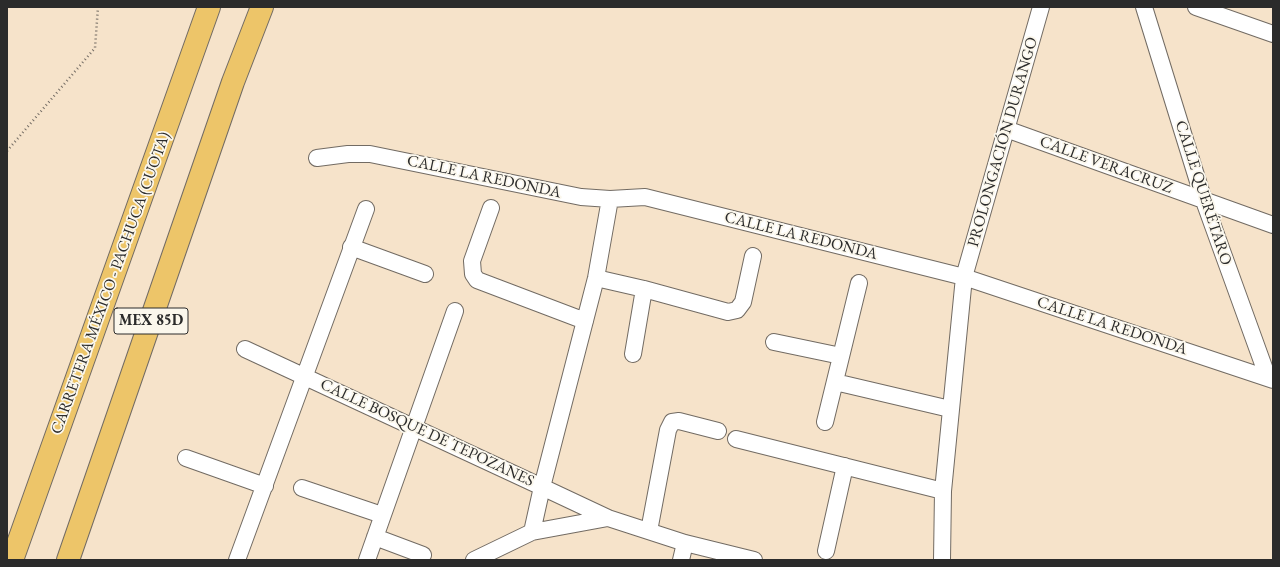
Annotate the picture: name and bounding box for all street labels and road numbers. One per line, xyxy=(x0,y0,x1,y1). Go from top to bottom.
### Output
street label: PROLONGACIÓN DURANGO xyxy=(964,35,1042,249)
street label: CALLE QUERÉTARO xyxy=(1171,118,1235,268)
street label: CARRETERA MÉXICO - PACHUCA (CUOTA) xyxy=(47,129,175,437)
street label: CALLE VERACRUZ xyxy=(1037,132,1175,198)
street label: CALLE LA REDONDA xyxy=(405,151,563,203)
street label: CALLE LA REDONDA xyxy=(723,208,879,264)
street label: CALLE LA REDONDA xyxy=(1034,293,1190,359)
road number: MEX 85D xyxy=(114,308,188,334)
street label: CALLE BOSQUE DE TEPOZANES xyxy=(317,375,537,491)

